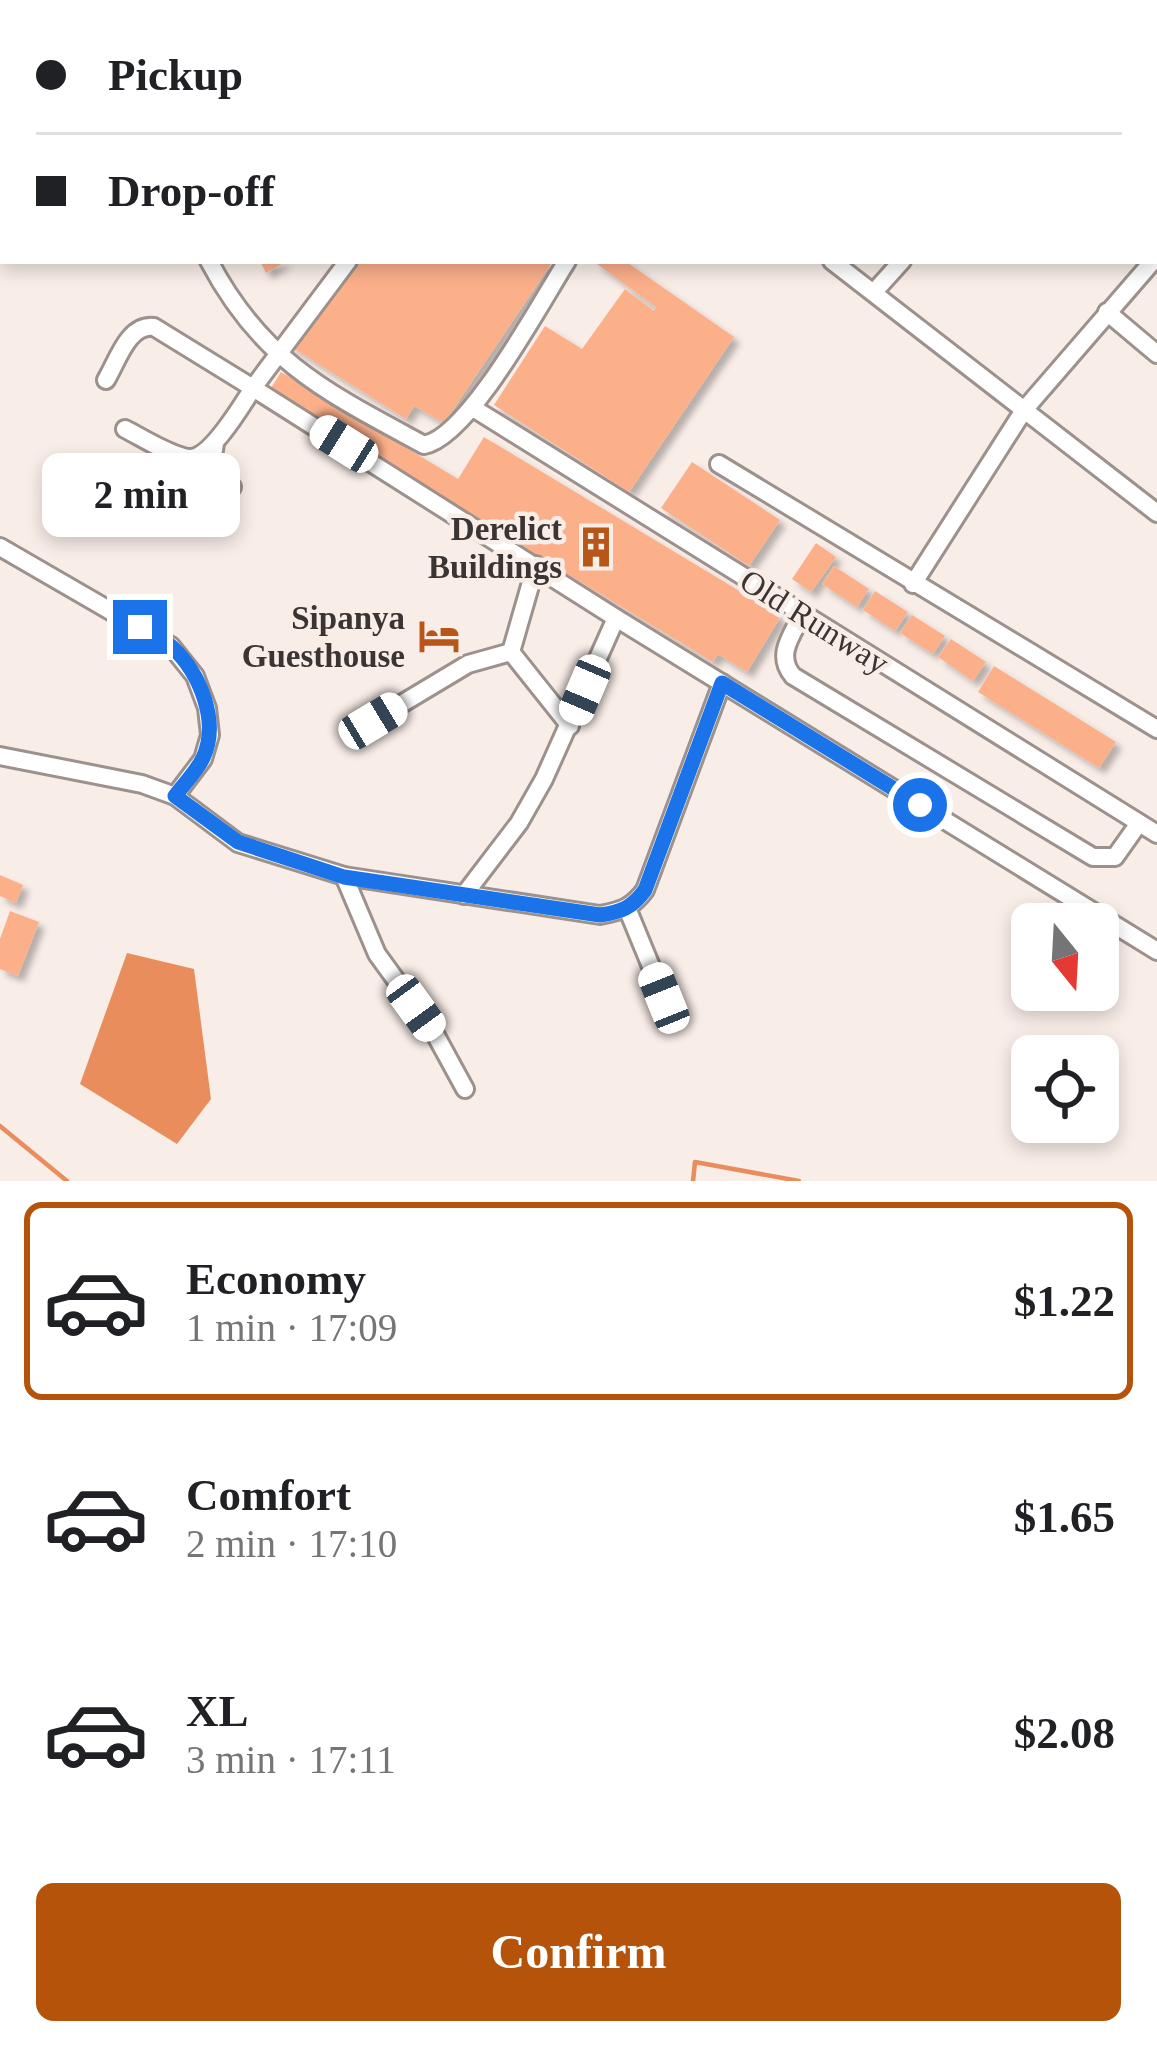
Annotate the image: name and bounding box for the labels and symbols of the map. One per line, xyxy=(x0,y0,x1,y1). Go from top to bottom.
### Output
car xyxy=(304,410,384,478)
callout: 2 min xyxy=(41,453,239,537)
place label: Derelict Buildings xyxy=(428,511,562,585)
building icon: Derelict Buildings xyxy=(573,524,619,570)
street label: Old Runway xyxy=(734,562,896,682)
route end xyxy=(113,600,167,654)
place label: Sipanya Guesthouse xyxy=(242,600,405,674)
hotel icon: Sipanya Guesthouse xyxy=(416,613,462,659)
car xyxy=(554,650,616,730)
car xyxy=(333,687,413,755)
route start xyxy=(893,778,947,832)
north arrow xyxy=(1011,903,1119,1011)
car xyxy=(634,958,694,1038)
car xyxy=(380,968,452,1048)

